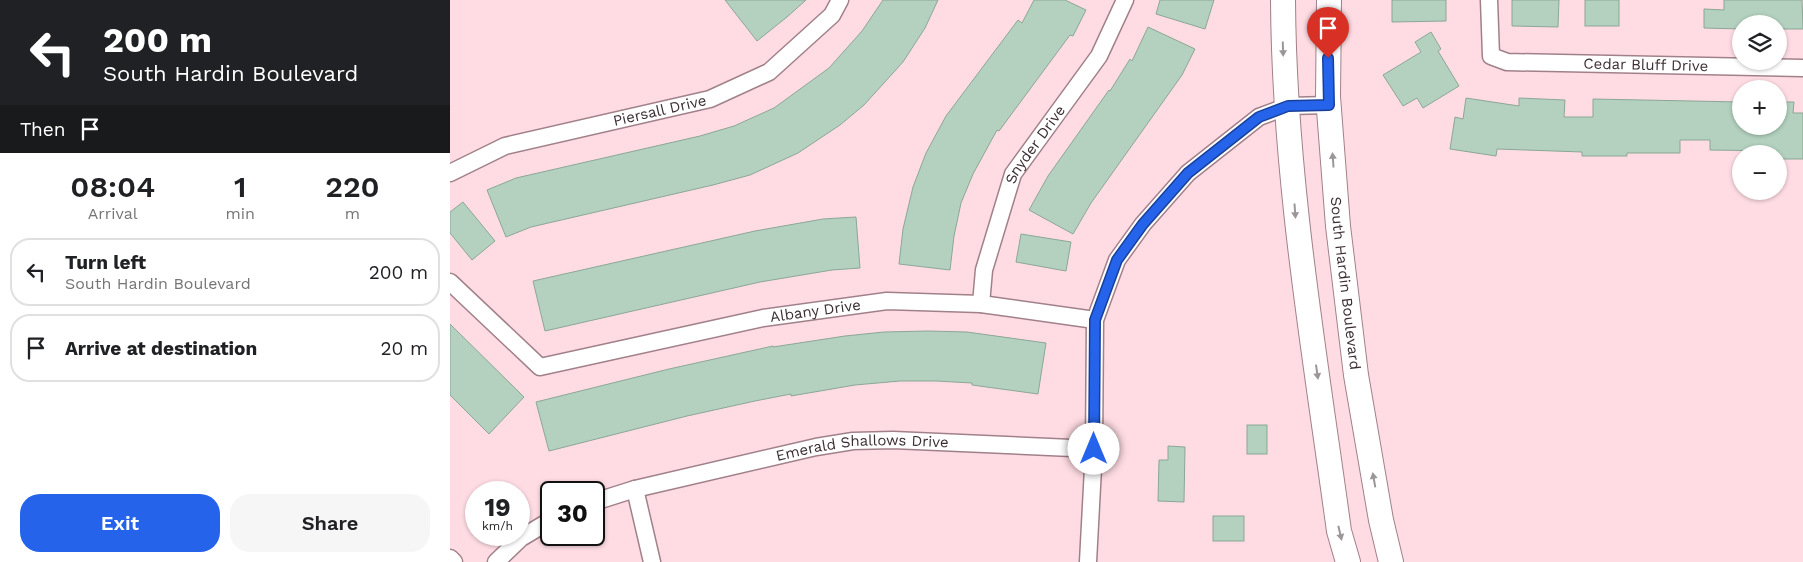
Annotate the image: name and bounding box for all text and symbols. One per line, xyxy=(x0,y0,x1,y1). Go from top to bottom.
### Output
pin xyxy=(1307,7,1349,58)
icon: arrive xyxy=(1314,14,1342,42)
map controls xyxy=(1732,15,1787,200)
button: layers xyxy=(1732,15,1787,70)
text: 200 m xyxy=(103,19,212,61)
icon: left xyxy=(20,20,85,85)
one-way arrow xyxy=(1280,41,1288,57)
street label: Cedar Bluff Drive xyxy=(1583,55,1709,75)
text: South Hardin Boulevard xyxy=(103,61,358,86)
button: + xyxy=(1732,80,1787,135)
street label: Piersall Drive xyxy=(611,91,708,130)
street label: Snyder Drive xyxy=(1002,102,1069,186)
icon: arrive xyxy=(76,115,104,143)
text: Then xyxy=(20,118,66,141)
button: − xyxy=(1732,145,1787,200)
one-way arrow xyxy=(1329,152,1337,168)
text: 08:04 xyxy=(70,169,155,204)
text: 1 xyxy=(234,169,246,204)
text: 220 xyxy=(325,169,380,204)
street label: South Hardin Boulevard xyxy=(1327,196,1364,371)
one-way arrow xyxy=(1292,203,1300,219)
text: Arrival xyxy=(88,204,138,223)
text: min xyxy=(225,204,255,223)
text: m xyxy=(345,204,360,223)
text: Turn left xyxy=(65,251,146,274)
icon: left xyxy=(22,258,50,286)
text: 200 m xyxy=(369,261,428,284)
text: South Hardin Boulevard xyxy=(65,274,251,293)
street label: Albany Drive xyxy=(769,296,862,326)
icon: arrive xyxy=(22,334,50,362)
text: Arrive at destination xyxy=(65,337,257,360)
text: 20 m xyxy=(381,337,428,360)
one-way arrow xyxy=(1313,364,1321,380)
position arrow xyxy=(1067,422,1119,474)
street label: Emerald Shallows Drive xyxy=(774,431,949,465)
one-way arrow xyxy=(1370,472,1378,488)
speed limit sign: 30 xyxy=(540,481,605,546)
text: 19 xyxy=(484,493,511,522)
button: Exit xyxy=(20,494,220,552)
button: Share xyxy=(230,494,430,552)
text: km/h xyxy=(482,519,513,533)
one-way arrow xyxy=(1336,525,1344,540)

